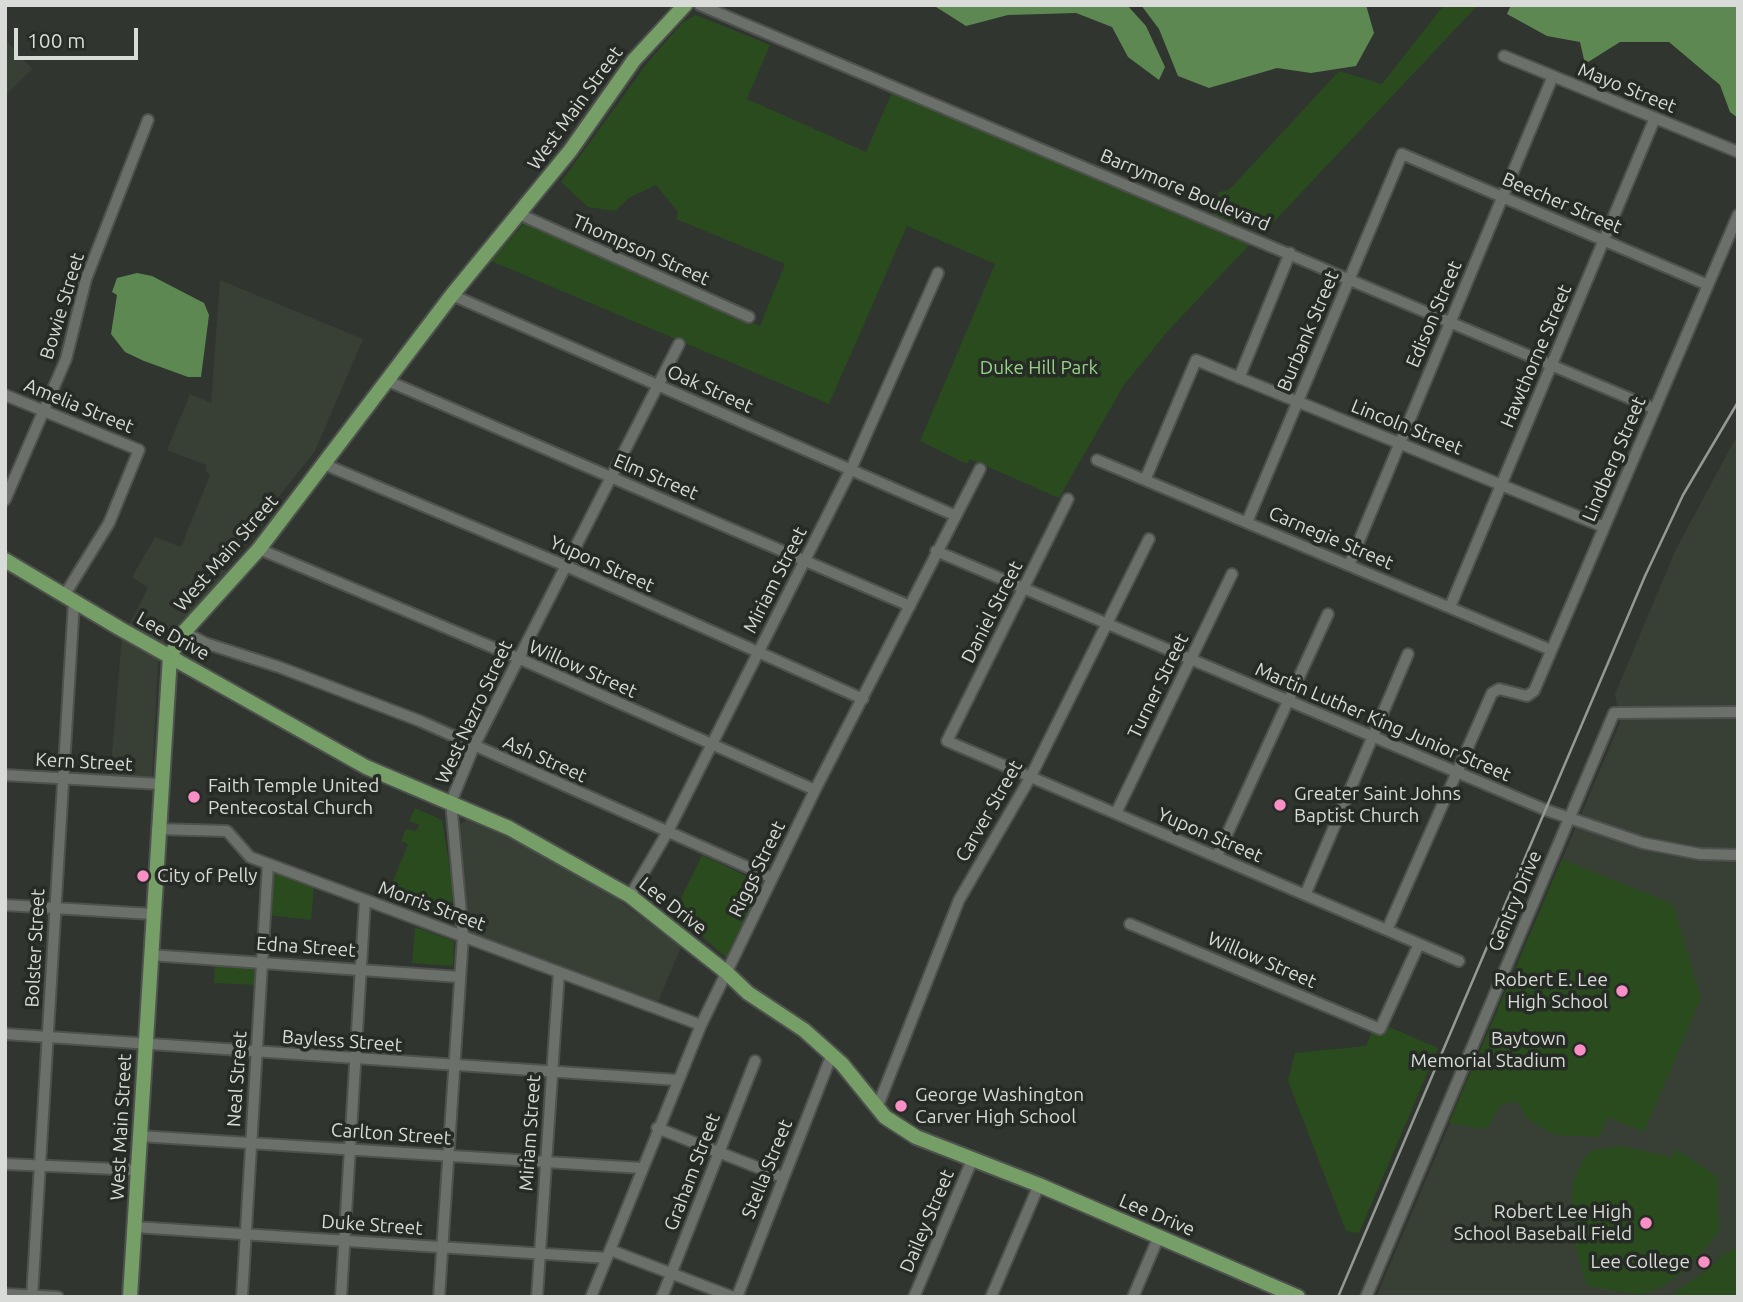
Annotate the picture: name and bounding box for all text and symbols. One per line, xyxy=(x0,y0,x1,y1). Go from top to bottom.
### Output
scale bar xyxy=(18,14,142,58)
text: 100 m xyxy=(27,28,85,52)
street label: West Main Street xyxy=(523,42,627,174)
street label: Mayo Street xyxy=(1575,58,1679,118)
street label: Barrymore Boulevard xyxy=(1097,144,1273,236)
street label: Beecher Street xyxy=(1499,168,1625,238)
street label: Thompson Street xyxy=(569,210,713,290)
street label: Bowie Street xyxy=(35,250,89,362)
street label: Edison Street xyxy=(1401,257,1467,371)
street label: Burbank Street xyxy=(1272,267,1344,395)
street label: Hawthorne Street xyxy=(1496,281,1576,431)
park label: Duke Hill Park xyxy=(980,357,1098,379)
street label: Oak Street xyxy=(664,360,756,418)
street label: Amelia Street xyxy=(21,374,137,438)
street label: Lindberg Street xyxy=(1577,393,1651,525)
street label: Lincoln Street xyxy=(1348,394,1466,460)
street label: Elm Street xyxy=(610,449,702,505)
street label: West Main Street xyxy=(169,490,283,616)
street label: Carnegie Street xyxy=(1265,501,1397,575)
street label: Miriam Street xyxy=(738,523,812,637)
street label: Yupon Street xyxy=(546,531,658,597)
street label: Daniel Street xyxy=(957,557,1027,667)
street label: Lee Drive xyxy=(133,607,213,665)
street label: Turner Street xyxy=(1123,630,1193,742)
street label: Willow Street xyxy=(525,635,641,703)
street label: West Nazro Street xyxy=(431,637,517,787)
street label: Martin Luther King Junior Street xyxy=(1252,658,1514,786)
street label: Ash Street xyxy=(500,730,590,788)
street label: Kern Street xyxy=(35,748,133,776)
street label: Carver Street xyxy=(951,756,1027,866)
place label: Faith Temple United Pentecostal Church xyxy=(208,775,379,819)
place label: Greater Saint Johns Baptist Church xyxy=(1294,783,1461,827)
marker: Faith Temple United Pentecostal Church xyxy=(186,789,202,805)
marker: Greater Saint Johns Baptist Church xyxy=(1272,797,1288,813)
street label: Yupon Street xyxy=(1154,803,1266,867)
street label: Riggs Street xyxy=(724,817,790,921)
street label: Gentry Drive xyxy=(1484,847,1546,955)
place label: City of Pelly xyxy=(157,865,258,887)
marker: City of Pelly xyxy=(135,868,151,884)
street label: Lee Drive xyxy=(634,872,712,940)
street label: Morris Street xyxy=(375,876,489,936)
street label: Bolster Street xyxy=(21,888,49,1008)
street label: Willow Street xyxy=(1204,927,1320,993)
street label: Edna Street xyxy=(256,932,356,962)
place label: Robert E. Lee High School xyxy=(1494,969,1608,1013)
marker: Robert E. Lee High School xyxy=(1614,983,1630,999)
street label: Bayless Street xyxy=(281,1025,403,1057)
place label: Baytown Memorial Stadium xyxy=(1410,1028,1566,1072)
street label: Neal Street xyxy=(222,1030,252,1128)
marker: Baytown Memorial Stadium xyxy=(1572,1042,1588,1058)
street label: West Main Street xyxy=(106,1053,136,1201)
street label: Miriam Street xyxy=(515,1074,545,1192)
place label: George Washington Carver High School xyxy=(915,1084,1084,1128)
marker: George Washington Carver High School xyxy=(893,1098,909,1114)
street label: Graham Street xyxy=(659,1110,725,1234)
street label: Stella Street xyxy=(737,1116,797,1222)
street label: Carlton Street xyxy=(330,1118,452,1150)
street label: Dailey Street xyxy=(895,1166,959,1276)
street label: Lee Drive xyxy=(1116,1189,1198,1241)
place label: Robert Lee High School Baseball Field xyxy=(1454,1201,1632,1245)
street label: Duke Street xyxy=(321,1210,423,1240)
marker: Robert Lee High School Baseball Field xyxy=(1638,1215,1654,1231)
place label: Lee College xyxy=(1590,1251,1690,1273)
marker: Lee College xyxy=(1696,1254,1712,1270)

